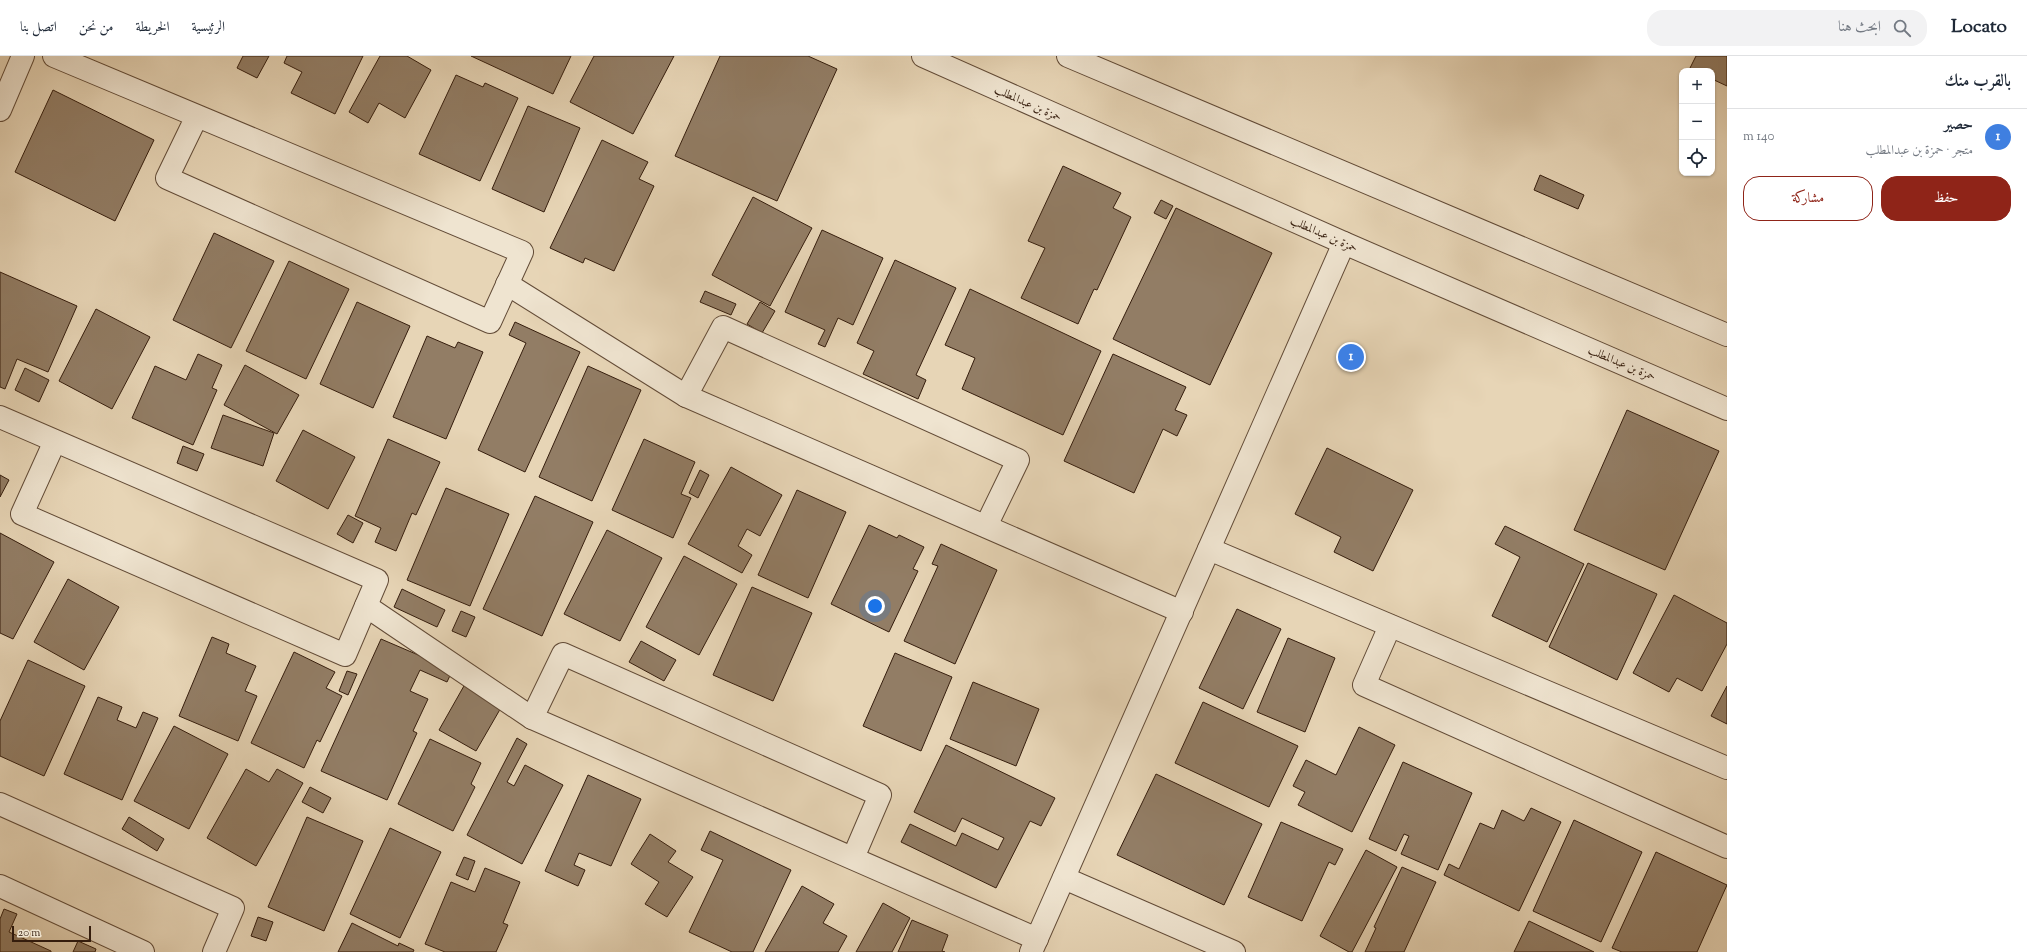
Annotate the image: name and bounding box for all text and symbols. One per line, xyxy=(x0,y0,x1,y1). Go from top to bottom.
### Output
search box xyxy=(1647,10,1927,46)
text: Locato xyxy=(1951,14,2007,41)
text: ابحث هنا xyxy=(1838,17,1881,38)
icon: search xyxy=(1891,17,1913,39)
text: اتصل بنا xyxy=(20,18,57,38)
text: من نحن xyxy=(79,18,113,38)
text: الخريطة xyxy=(135,18,170,38)
text: الرئيسية xyxy=(192,18,225,38)
map controls xyxy=(1679,68,1715,176)
button: + xyxy=(1679,68,1715,104)
text: بالقرب منك xyxy=(1945,70,2011,94)
street label: حمزة بن عبدالمطلب xyxy=(991,81,1064,127)
button: − xyxy=(1679,104,1715,140)
text: حصير xyxy=(1944,115,1973,136)
text: 140 m xyxy=(1743,128,1774,146)
text: 1 xyxy=(1996,128,2000,146)
button: locate xyxy=(1679,140,1715,176)
text: متجر · حمزة بن عبدالمطلب xyxy=(1865,142,1973,160)
button: مشاركة xyxy=(1743,176,1873,221)
button: حفظ xyxy=(1881,176,2011,221)
street label: حمزة بن عبدالمطلب xyxy=(1287,212,1360,258)
pin: 1 xyxy=(1338,342,1364,372)
street label: حمزة بن عبدالمطلب xyxy=(1585,342,1658,386)
your location xyxy=(865,596,885,616)
scale bar xyxy=(12,924,91,943)
text: 20 m xyxy=(18,925,40,941)

